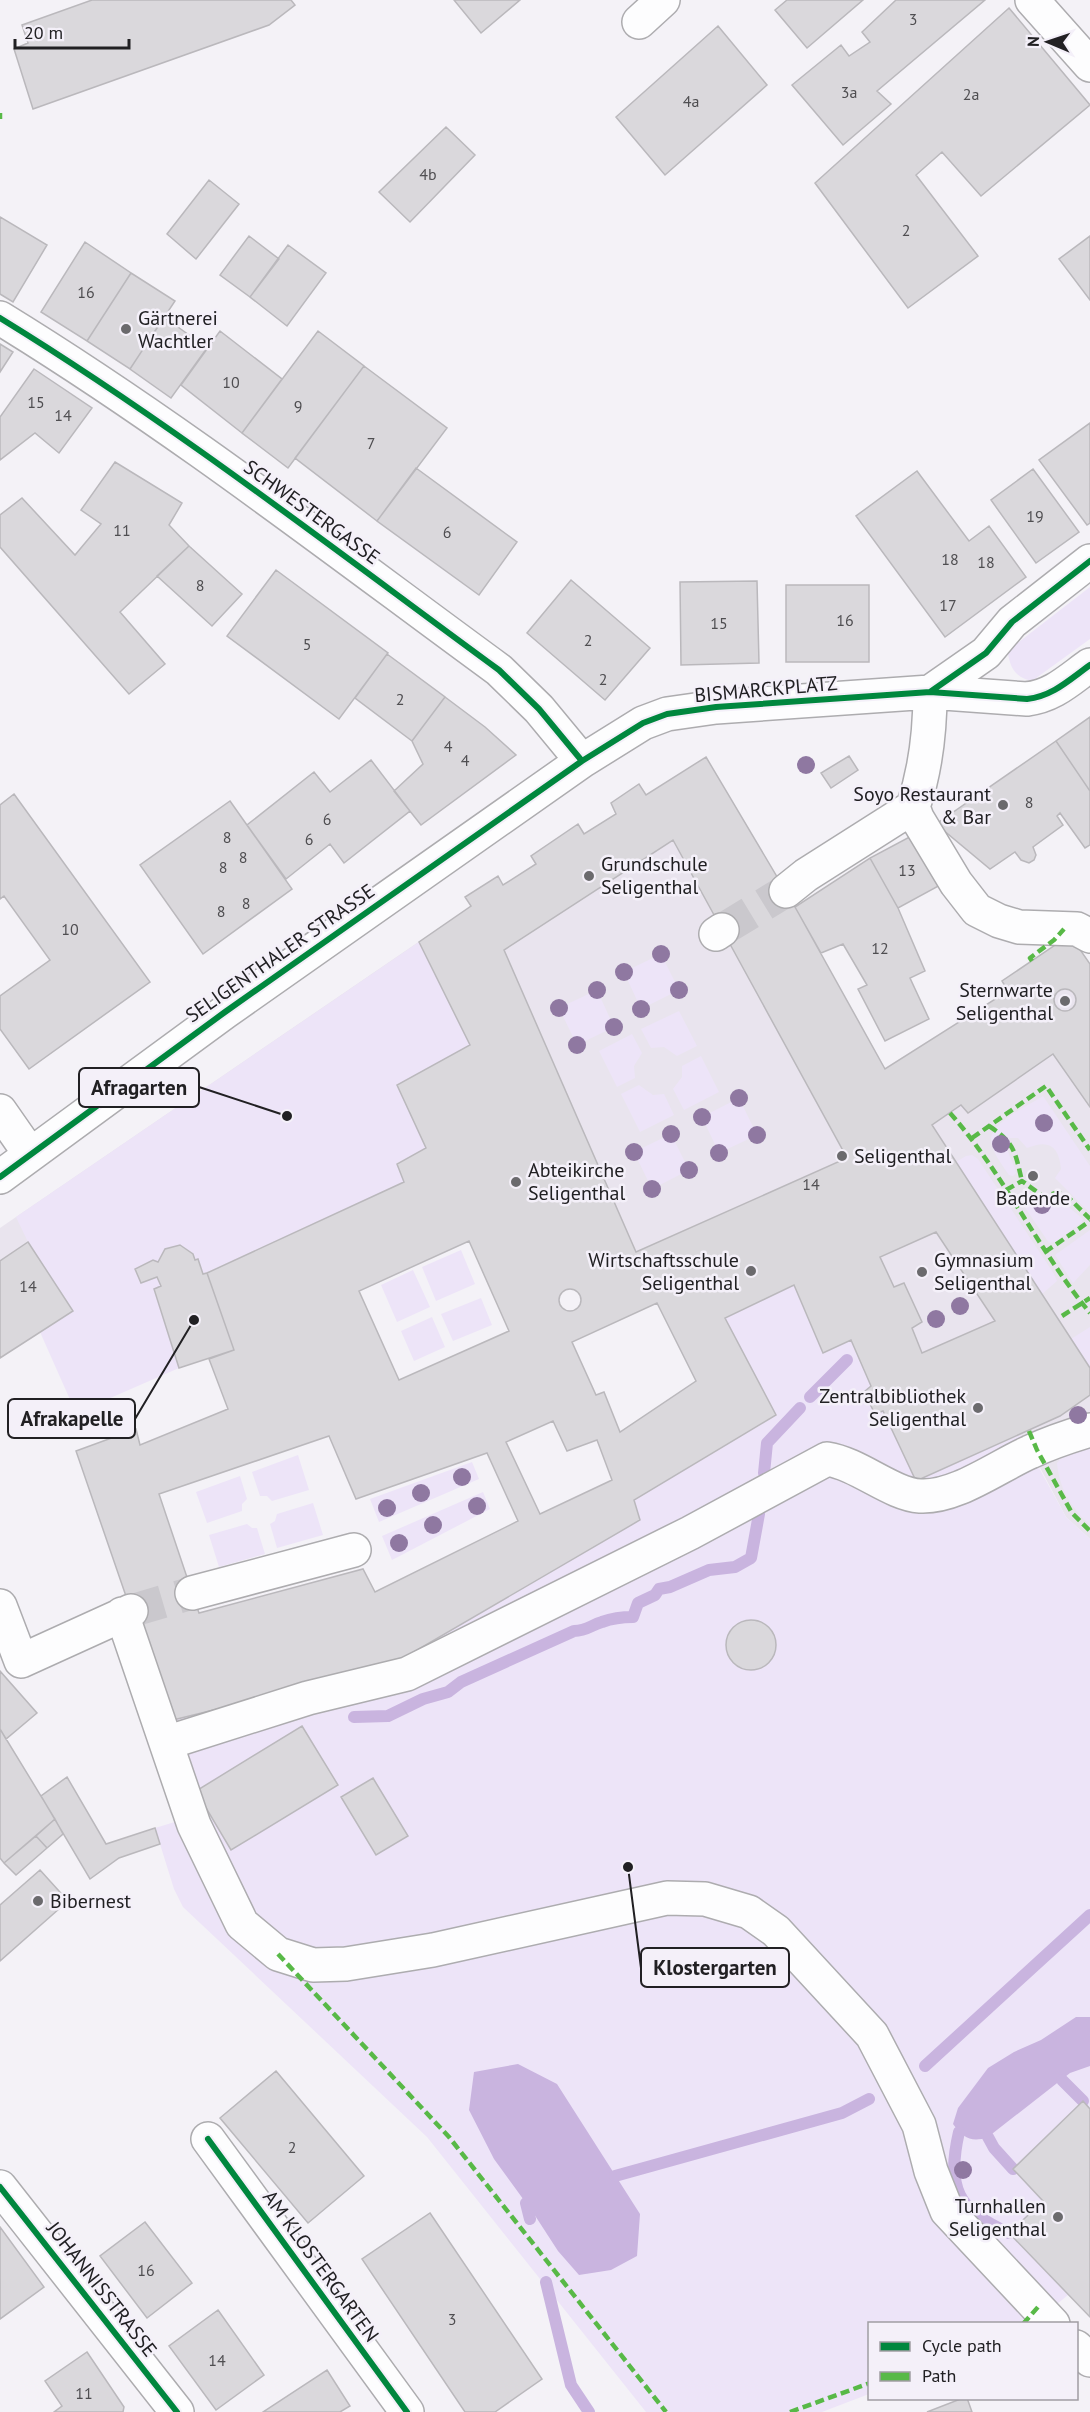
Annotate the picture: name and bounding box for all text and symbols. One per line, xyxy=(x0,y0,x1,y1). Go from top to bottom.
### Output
house number: 3 xyxy=(909,9,917,29)
scale bar xyxy=(15,12,129,50)
north arrow xyxy=(1018,12,1078,72)
text: 20 m xyxy=(24,21,63,44)
text: N xyxy=(1023,36,1043,47)
house number: 3a xyxy=(841,82,857,102)
house number: 2a xyxy=(963,84,979,104)
house number: 4a xyxy=(683,91,699,111)
house number: 4b xyxy=(419,164,437,184)
house number: 2 xyxy=(902,220,910,240)
house number: 16 xyxy=(77,282,95,302)
place label: Gärtnerei Wachtler xyxy=(138,305,218,354)
marker: Gärtnerei Wachtler xyxy=(119,322,133,336)
house number: 10 xyxy=(222,372,240,392)
house number: 15 xyxy=(27,392,45,412)
house number: 9 xyxy=(294,396,302,416)
house number: 14 xyxy=(54,405,72,425)
house number: 7 xyxy=(367,433,375,453)
street label: SCHWESTERGASSE xyxy=(239,454,385,570)
house number: 19 xyxy=(1026,506,1044,526)
house number: 11 xyxy=(113,520,131,540)
house number: 6 xyxy=(443,522,451,542)
house number: 18 xyxy=(941,549,959,569)
house number: 18 xyxy=(977,552,995,572)
house number: 8 xyxy=(196,575,204,595)
house number: 17 xyxy=(939,595,957,615)
house number: 16 xyxy=(836,610,854,630)
house number: 15 xyxy=(710,613,728,633)
house number: 2 xyxy=(584,630,592,650)
house number: 5 xyxy=(303,634,311,654)
house number: 2 xyxy=(599,669,607,689)
street label: BISMARCKPLATZ xyxy=(693,670,839,708)
house number: 2 xyxy=(396,689,404,709)
house number: 4 xyxy=(444,736,453,756)
house number: 4 xyxy=(461,750,470,770)
place label: Soyo Restaurant & Bar xyxy=(853,781,991,830)
house number: 8 xyxy=(1025,792,1033,812)
marker: Soyo Restaurant & Bar xyxy=(996,798,1010,812)
house number: 6 xyxy=(323,809,331,829)
house number: 8 xyxy=(223,827,231,847)
house number: 6 xyxy=(305,829,313,849)
house number: 8 xyxy=(239,847,247,867)
place label: Grundschule Seligenthal xyxy=(601,851,708,900)
house number: 8 xyxy=(219,857,227,877)
house number: 13 xyxy=(898,860,916,880)
marker: Grundschule Seligenthal xyxy=(582,869,596,883)
street label: SELIGENTHALER STRASSE xyxy=(180,878,380,1028)
house number: 8 xyxy=(242,893,250,913)
house number: 8 xyxy=(217,901,225,921)
house number: 10 xyxy=(61,919,79,939)
house number: 12 xyxy=(871,938,889,958)
place label: Sternwarte Seligenthal xyxy=(956,977,1053,1026)
marker: Sternwarte Seligenthal xyxy=(1058,994,1072,1008)
callout: Afragarten xyxy=(79,1068,199,1107)
text: Afragarten xyxy=(91,1074,187,1101)
place label: Seligenthal xyxy=(854,1143,951,1169)
marker: Seligenthal xyxy=(835,1149,849,1163)
place label: Abteikirche Seligenthal xyxy=(528,1157,625,1206)
marker: Badende xyxy=(1026,1169,1040,1183)
house number: 14 xyxy=(802,1174,820,1194)
marker: Abteikirche Seligenthal xyxy=(509,1175,523,1189)
place label: Badende xyxy=(996,1185,1070,1211)
place label: Wirtschaftsschule Seligenthal xyxy=(588,1247,739,1296)
place label: Gymnasium Seligenthal xyxy=(934,1247,1033,1296)
marker: Wirtschaftsschule Seligenthal xyxy=(744,1264,758,1278)
marker: Gymnasium Seligenthal xyxy=(915,1265,929,1279)
house number: 14 xyxy=(19,1276,37,1296)
place label: Zentralbibliothek Seligenthal xyxy=(819,1383,966,1432)
callout: Afrakapelle xyxy=(8,1399,135,1438)
marker: Zentralbibliothek Seligenthal xyxy=(971,1401,985,1415)
text: Afrakapelle xyxy=(21,1405,123,1432)
place label: Bibernest xyxy=(50,1888,131,1914)
marker: Bibernest xyxy=(31,1894,45,1908)
callout: Klostergarten xyxy=(641,1948,789,1987)
text: Klostergarten xyxy=(653,1954,777,1981)
house number: 2 xyxy=(288,2137,296,2157)
street label: AM KLOSTERGARTEN xyxy=(257,2185,385,2347)
place label: Turnhallen Seligenthal xyxy=(949,2193,1046,2242)
marker: Turnhallen Seligenthal xyxy=(1051,2210,1065,2224)
street label: JOHANNISSTRASSE xyxy=(40,2215,163,2362)
house number: 16 xyxy=(137,2260,155,2280)
house number: 3 xyxy=(448,2309,456,2329)
legend xyxy=(868,2322,1078,2400)
text: Cycle path xyxy=(922,2334,1002,2357)
house number: 14 xyxy=(208,2350,226,2370)
text: Path xyxy=(922,2364,956,2387)
house number: 11 xyxy=(75,2383,93,2403)

